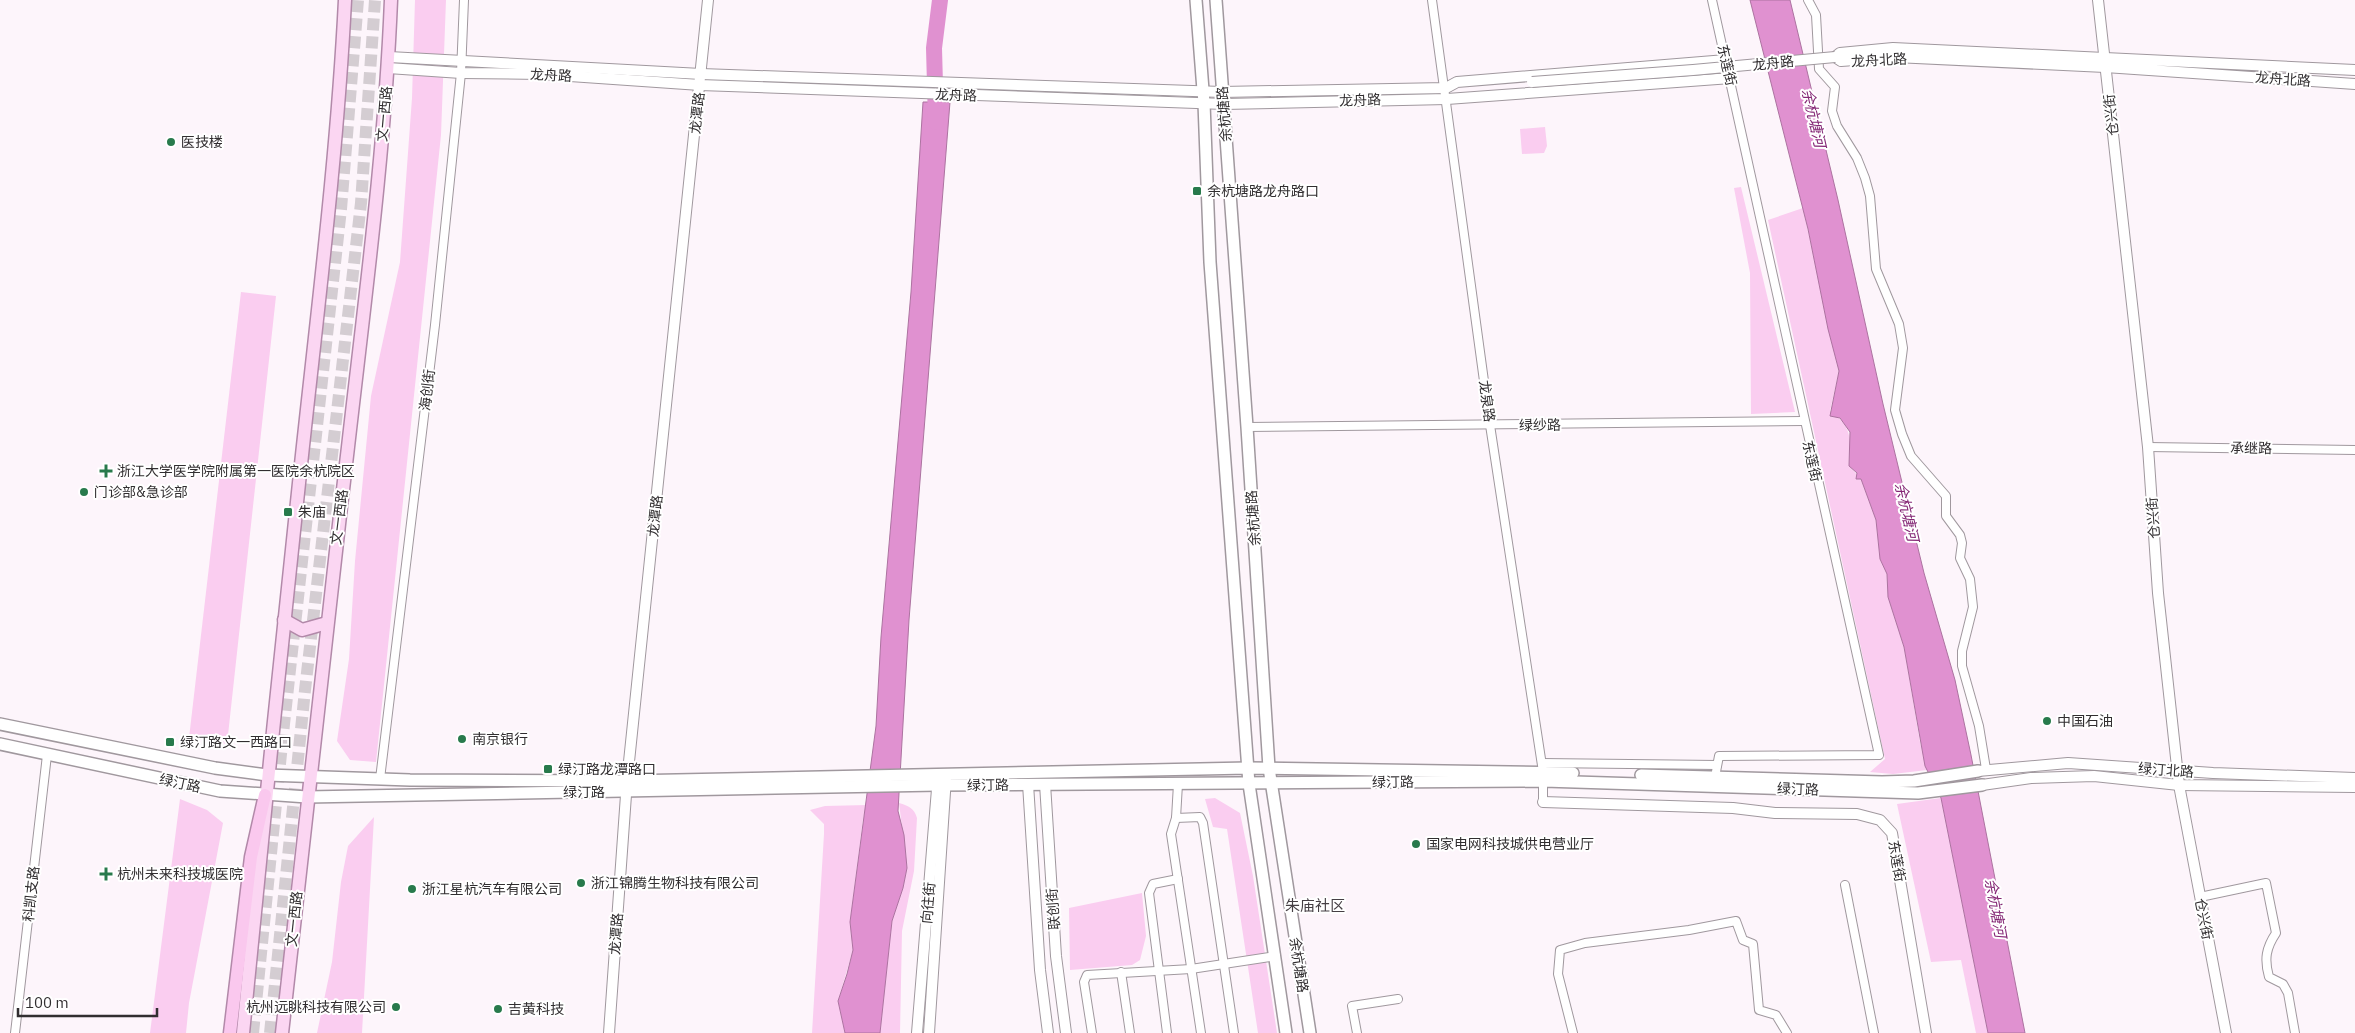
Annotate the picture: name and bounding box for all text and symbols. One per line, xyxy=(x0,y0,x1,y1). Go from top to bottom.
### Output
street label: 东莲街 xyxy=(1714,43,1740,87)
street label: 龙舟北路 xyxy=(1851,50,1907,70)
street label: 龙舟路 xyxy=(1751,52,1795,74)
street label: 龙舟路 xyxy=(530,65,572,85)
street label: 龙舟北路 xyxy=(2254,68,2312,90)
street label: 文一西路 xyxy=(373,85,395,143)
street label: 龙舟路 xyxy=(935,85,977,105)
street label: 余杭塘路 xyxy=(1213,85,1235,143)
water label: 余杭塘河 xyxy=(1798,87,1831,152)
street label: 龙舟路 xyxy=(1339,90,1381,110)
street label: 龙潭路 xyxy=(686,91,708,135)
street label: 仓兴街 xyxy=(2100,93,2122,137)
place label: 医技楼 xyxy=(181,133,223,151)
marker: 医技楼 xyxy=(165,136,177,148)
place label: 余杭塘路龙舟路口 xyxy=(1207,182,1319,200)
marker: 余杭塘路龙舟路口 xyxy=(1191,185,1203,197)
street label: 海创街 xyxy=(416,368,438,412)
street label: 龙泉路 xyxy=(1475,379,1499,423)
street label: 绿纱路 xyxy=(1519,416,1561,434)
street label: 东莲街 xyxy=(1799,439,1825,483)
street label: 承继路 xyxy=(2230,439,2272,457)
place label: 浙江大学医学院附属第一医院余杭院区 xyxy=(117,462,355,480)
marker: 浙江大学医学院附属第一医院余杭院区 xyxy=(99,464,113,478)
water label: 余杭塘河 xyxy=(1891,481,1924,546)
place label: 门诊部&急诊部 xyxy=(94,483,188,501)
marker: 门诊部&急诊部 xyxy=(78,486,90,498)
street label: 文一西路 xyxy=(327,488,351,546)
street label: 余杭塘路 xyxy=(1242,489,1264,547)
street label: 龙潭路 xyxy=(644,494,666,538)
street label: 仓兴街 xyxy=(2143,496,2163,540)
place label: 朱庙 xyxy=(298,503,326,521)
marker: 朱庙 xyxy=(282,506,294,518)
place label: 中国石油 xyxy=(2057,712,2113,730)
marker: 中国石油 xyxy=(2041,715,2053,727)
place label: 南京银行 xyxy=(472,730,528,748)
place label: 绿汀路文一西路口 xyxy=(180,733,292,751)
marker: 南京银行 xyxy=(456,733,468,745)
marker: 绿汀路文一西路口 xyxy=(164,736,176,748)
street label: 绿汀北路 xyxy=(2137,759,2195,781)
place label: 绿汀路龙潭路口 xyxy=(558,760,656,778)
marker: 绿汀路龙潭路口 xyxy=(542,763,554,775)
street label: 绿汀路 xyxy=(158,770,202,796)
street label: 绿汀路 xyxy=(1372,773,1414,791)
street label: 绿汀路 xyxy=(967,776,1009,794)
street label: 绿汀路 xyxy=(1777,779,1819,799)
street label: 绿汀路 xyxy=(563,783,605,801)
place label: 国家电网科技城供电营业厅 xyxy=(1426,835,1594,853)
marker: 国家电网科技城供电营业厅 xyxy=(1410,838,1422,850)
street label: 东莲街 xyxy=(1884,839,1910,883)
street label: 科凯支路 xyxy=(19,865,43,923)
place label: 杭州未来科技城医院 xyxy=(117,865,243,883)
marker: 杭州未来科技城医院 xyxy=(99,867,113,881)
place label: 浙江锦腾生物科技有限公司 xyxy=(591,874,759,892)
marker: 浙江锦腾生物科技有限公司 xyxy=(575,877,587,889)
water label: 余杭塘河 xyxy=(1981,877,2011,942)
place label: 浙江星杭汽车有限公司 xyxy=(422,880,562,898)
street label: 向往街 xyxy=(917,881,939,925)
marker: 浙江星杭汽车有限公司 xyxy=(406,883,418,895)
street label: 联创街 xyxy=(1043,887,1063,931)
street label: 文一西路 xyxy=(282,890,306,948)
district label: 朱庙社区 xyxy=(1285,896,1345,915)
street label: 仓兴街 xyxy=(2191,897,2217,941)
street label: 龙潭路 xyxy=(606,912,626,956)
street label: 余杭塘路 xyxy=(1286,936,1312,994)
scale bar xyxy=(18,986,156,1018)
text: 100 m xyxy=(25,993,69,1012)
place label: 杭州远眺科技有限公司 xyxy=(246,998,386,1016)
place label: 吉黄科技 xyxy=(508,1000,564,1018)
marker: 杭州远眺科技有限公司 xyxy=(390,1001,402,1013)
marker: 吉黄科技 xyxy=(492,1003,504,1015)

